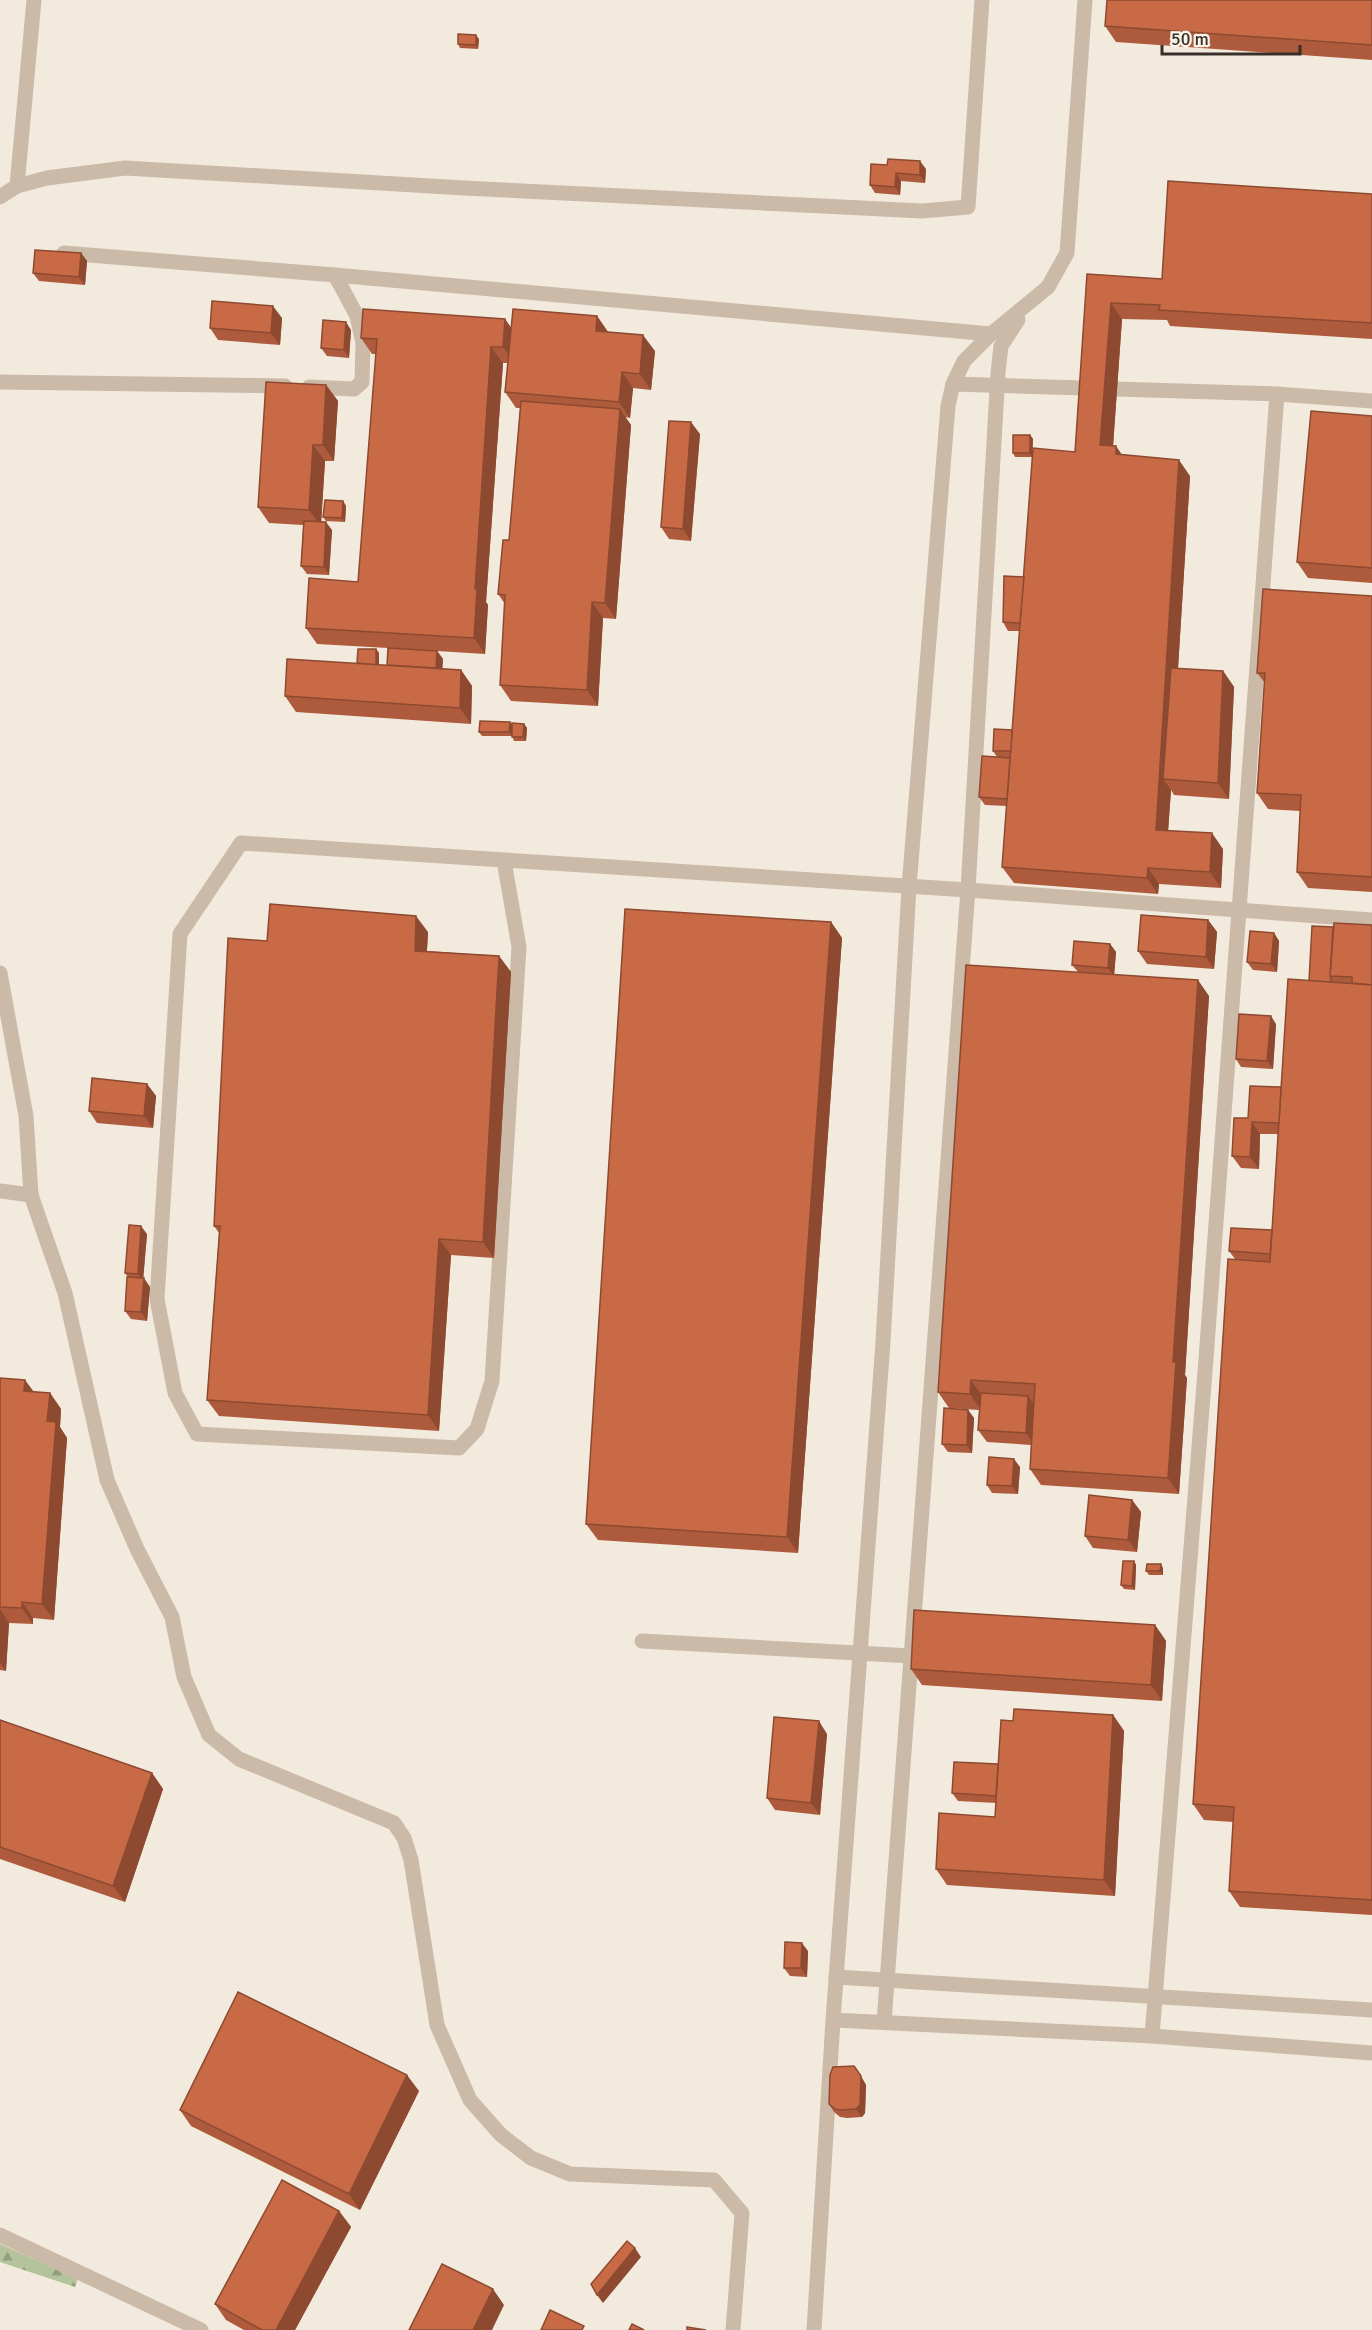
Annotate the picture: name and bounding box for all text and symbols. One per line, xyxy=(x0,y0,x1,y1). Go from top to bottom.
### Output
scale bar xyxy=(1162,18,1300,56)
text: 50 m xyxy=(1171,28,1209,50)

